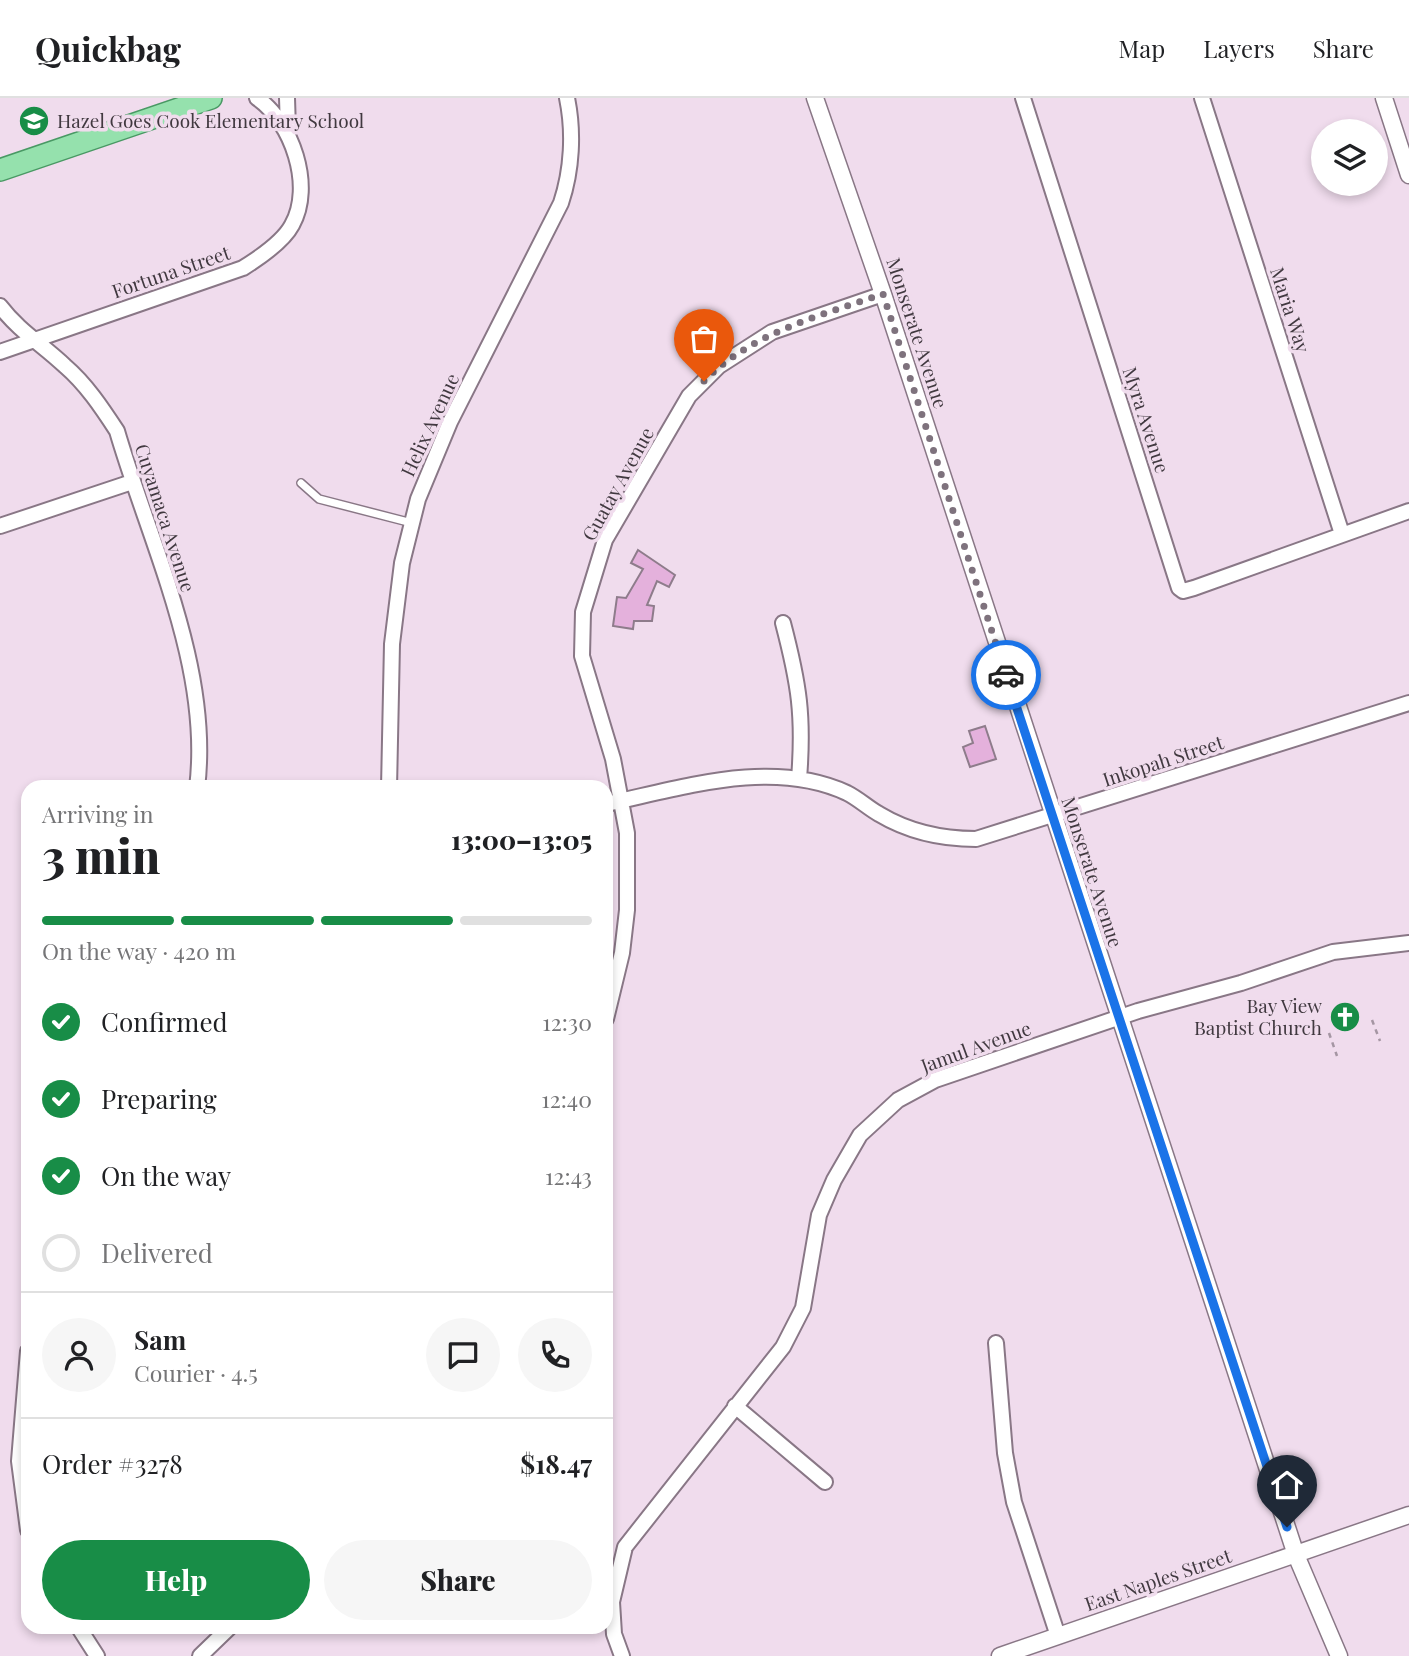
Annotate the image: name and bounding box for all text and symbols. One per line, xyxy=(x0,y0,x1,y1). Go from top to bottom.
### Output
text: Quickbag xyxy=(35,26,181,70)
text: Map xyxy=(1119,32,1165,64)
text: Layers xyxy=(1203,32,1275,64)
text: Share xyxy=(1313,32,1374,64)
school or university icon: Hazel Goes Cook Elementary School xyxy=(17,104,51,138)
place label: Hazel Goes Cook Elementary School xyxy=(57,107,365,133)
map controls xyxy=(1311,119,1388,196)
button: layers xyxy=(1311,119,1388,196)
street label: Fortuna Street xyxy=(108,239,233,303)
street label: Monserate Avenue xyxy=(881,254,955,411)
street label: Maria Way xyxy=(1265,264,1317,356)
pin xyxy=(674,309,734,381)
icon: bag xyxy=(685,320,723,358)
street label: Myra Avenue xyxy=(1118,363,1176,476)
street label: Helix Avenue xyxy=(394,369,464,480)
street label: Guatay Avenue xyxy=(575,422,659,545)
street label: Cuyamaca Avenue xyxy=(130,440,202,595)
courier xyxy=(971,640,1041,710)
icon: car xyxy=(987,656,1025,694)
street label: Inkopah Street xyxy=(1099,728,1227,792)
street label: Monserate Avenue xyxy=(1056,793,1130,950)
text: Arriving in xyxy=(42,798,154,829)
text: 13:00–13:05 xyxy=(451,822,592,857)
text: 3 min xyxy=(42,824,160,886)
text: On the way · 420 m xyxy=(42,935,236,966)
place label: Bay View Baptist Church xyxy=(1194,992,1322,1040)
church icon: Bay View Baptist Church xyxy=(1328,1000,1362,1034)
icon: check xyxy=(42,1003,80,1041)
text: Confirmed xyxy=(101,1004,228,1039)
text: 12:30 xyxy=(542,1006,592,1037)
street label: Jamul Avenue xyxy=(916,1014,1034,1078)
icon: check xyxy=(42,1080,80,1118)
text: Preparing xyxy=(101,1081,217,1116)
text: 12:40 xyxy=(541,1083,592,1114)
icon: check xyxy=(42,1157,80,1195)
text: On the way xyxy=(101,1158,231,1193)
text: 12:43 xyxy=(545,1160,592,1191)
text: Delivered xyxy=(101,1235,213,1270)
button: person xyxy=(42,1318,116,1392)
button: chat xyxy=(426,1318,500,1392)
button: phone xyxy=(518,1318,592,1392)
text: Sam xyxy=(134,1322,186,1357)
text: Courier · 4.5 xyxy=(134,1357,258,1388)
text: Order #3278 xyxy=(42,1446,183,1481)
text: $18.47 xyxy=(520,1446,592,1481)
pin xyxy=(1257,1455,1317,1527)
icon: home xyxy=(1268,1466,1306,1504)
button: Help xyxy=(42,1540,310,1620)
button: Share xyxy=(324,1540,592,1620)
street label: East Naples Street xyxy=(1081,1542,1235,1616)

